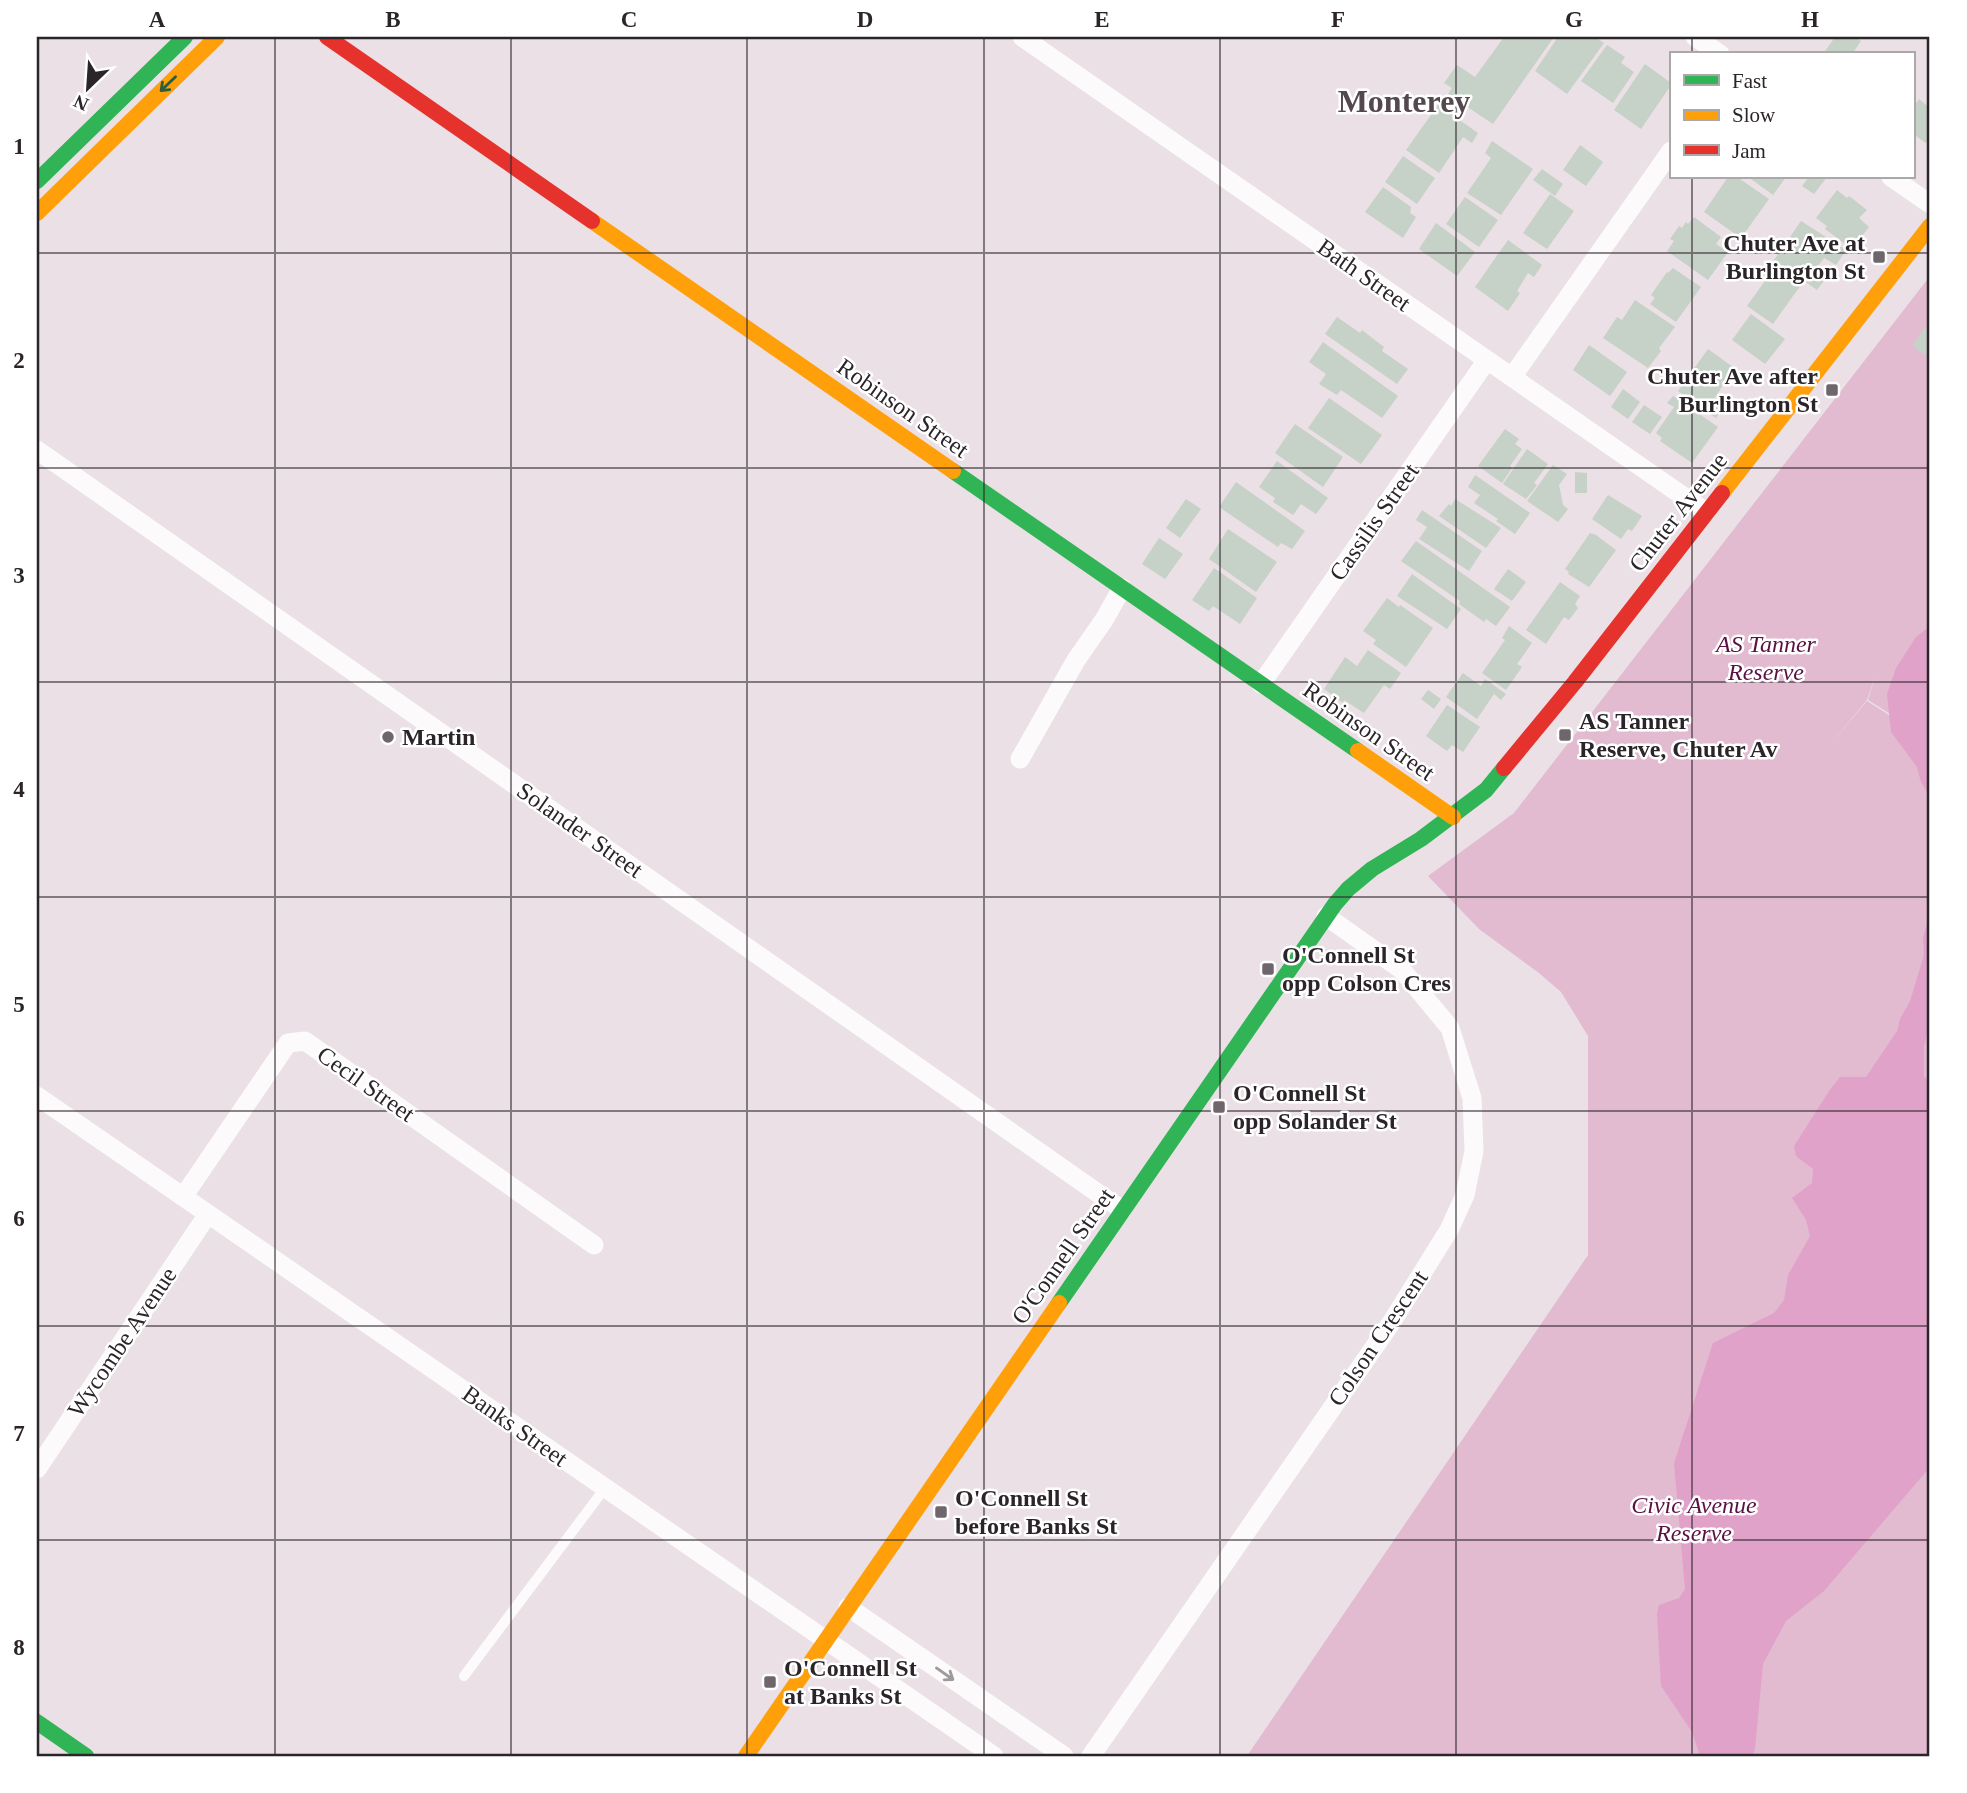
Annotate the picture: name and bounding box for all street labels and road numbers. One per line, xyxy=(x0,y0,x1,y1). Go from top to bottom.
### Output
street label: Bath Street xyxy=(1313,234,1416,317)
street label: Robinson Street xyxy=(832,353,974,463)
street label: Chuter Avenue xyxy=(1624,448,1732,576)
street label: Cassilis Street xyxy=(1324,458,1424,585)
street label: Robinson Street xyxy=(1298,676,1440,786)
street label: Solander Street xyxy=(512,777,648,883)
street label: Cecil Street xyxy=(312,1041,420,1127)
street label: O'Connell Street xyxy=(1007,1183,1120,1329)
street label: Wycombe Avenue xyxy=(62,1262,182,1422)
street label: Colson Crescent xyxy=(1323,1265,1433,1411)
street label: Banks Street xyxy=(458,1380,573,1472)

